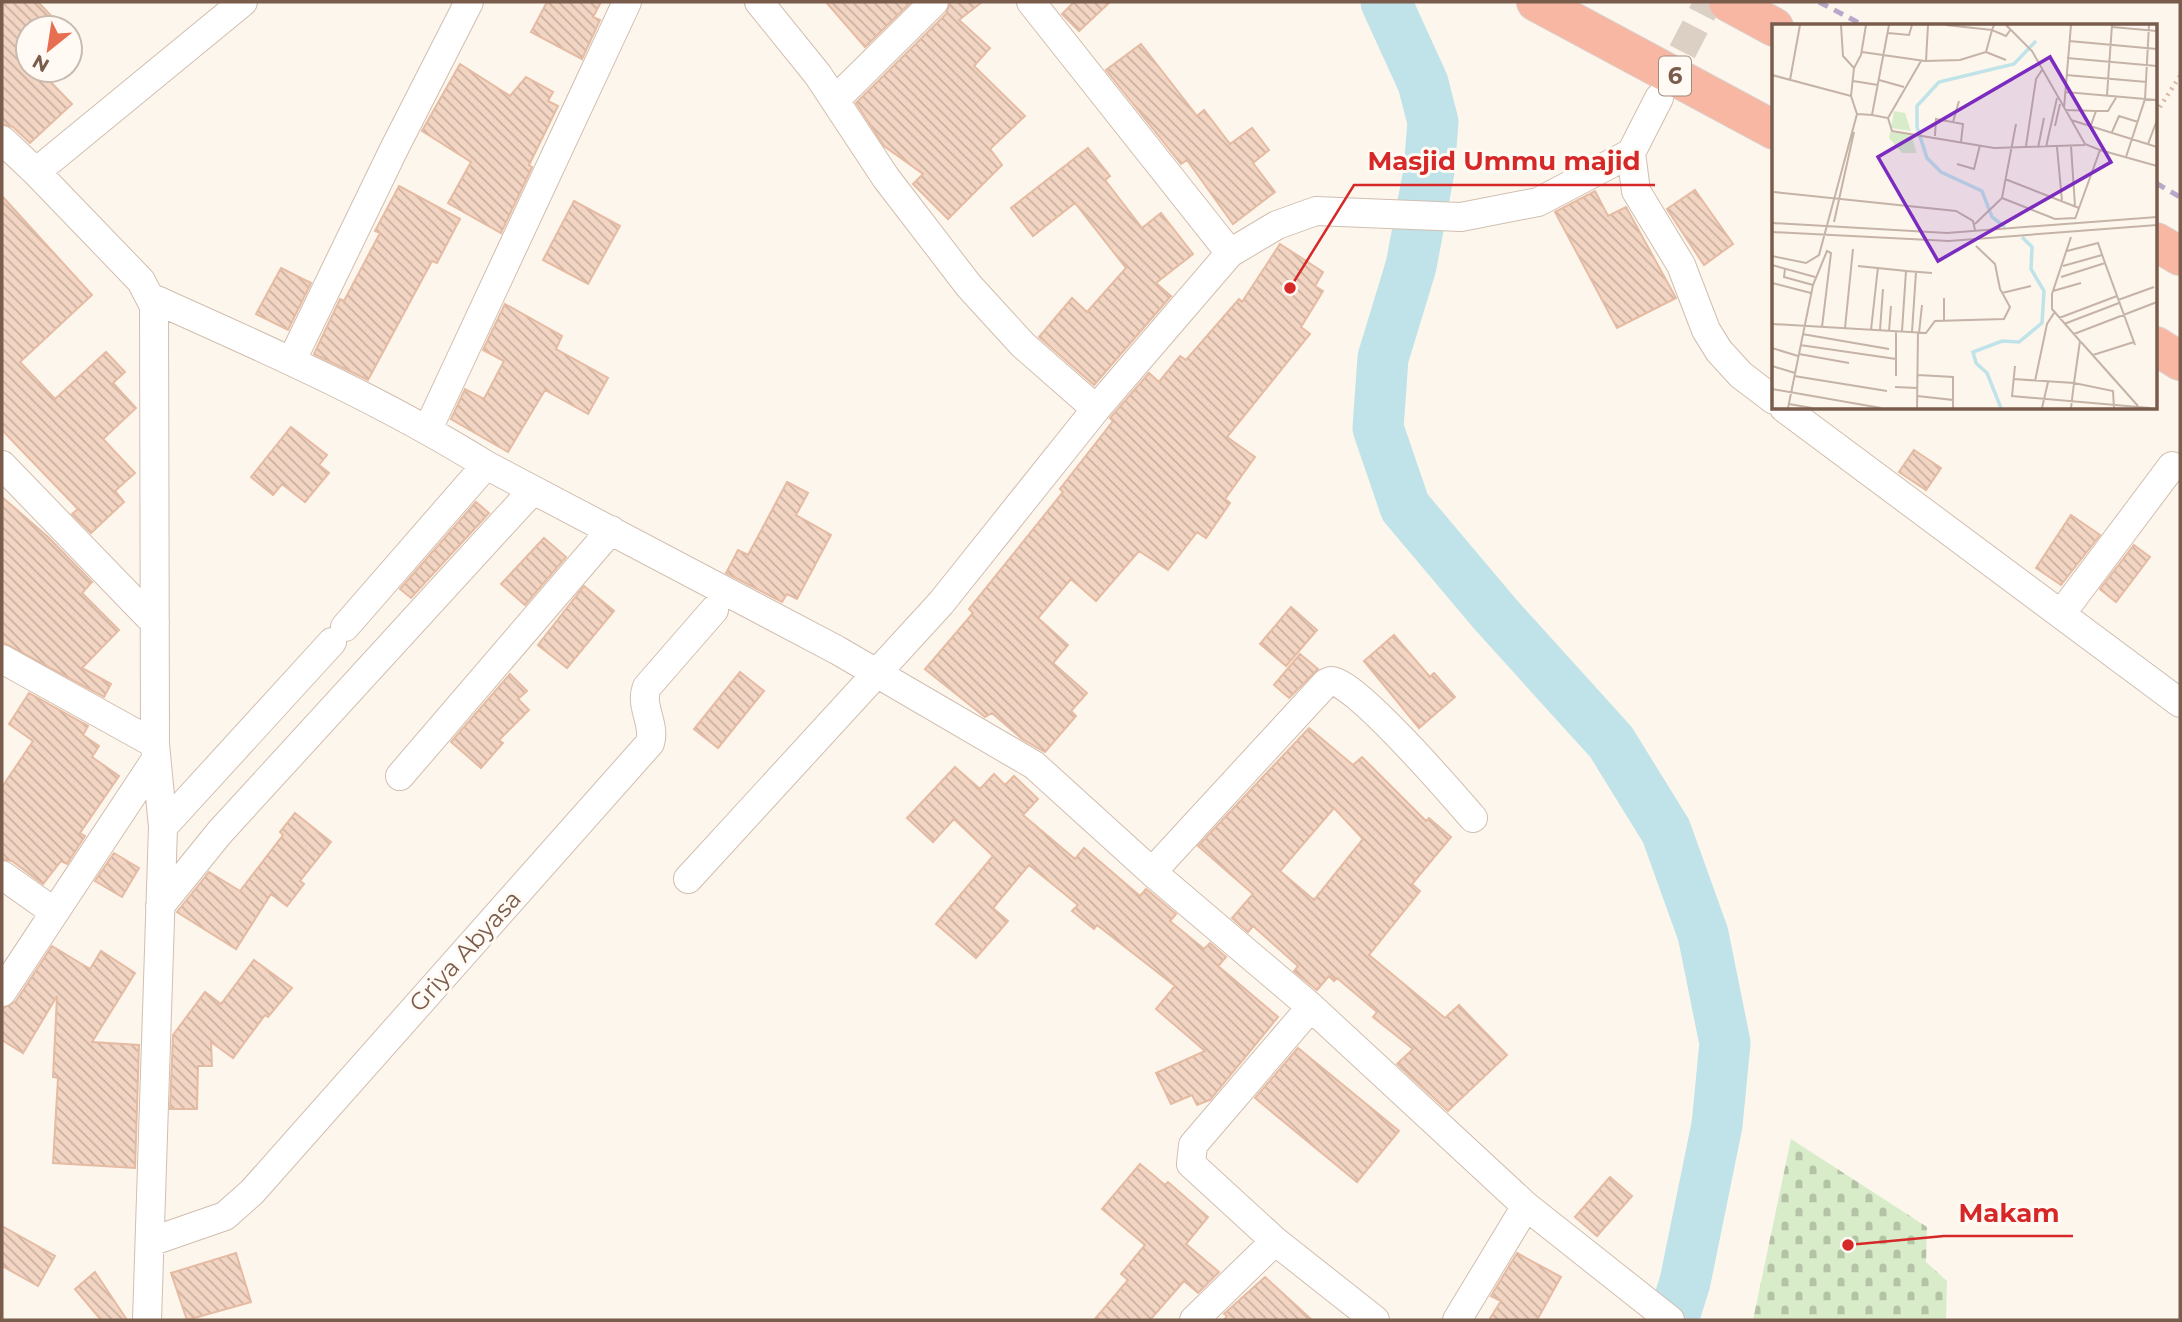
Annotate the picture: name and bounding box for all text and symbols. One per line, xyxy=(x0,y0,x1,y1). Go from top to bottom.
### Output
north arrow xyxy=(14,14,84,84)
inset map xyxy=(1772,24,2158,410)
text: N xyxy=(28,49,53,77)
road number: 6 xyxy=(1659,57,1691,96)
callout: Masjid Ummu majid xyxy=(1354,138,1655,185)
text: Masjid Ummu majid xyxy=(1367,145,1641,177)
street label: Griya Abyasa xyxy=(403,884,527,1018)
callout: Makam xyxy=(1944,1189,2073,1236)
text: Makam xyxy=(1959,1197,2059,1229)

